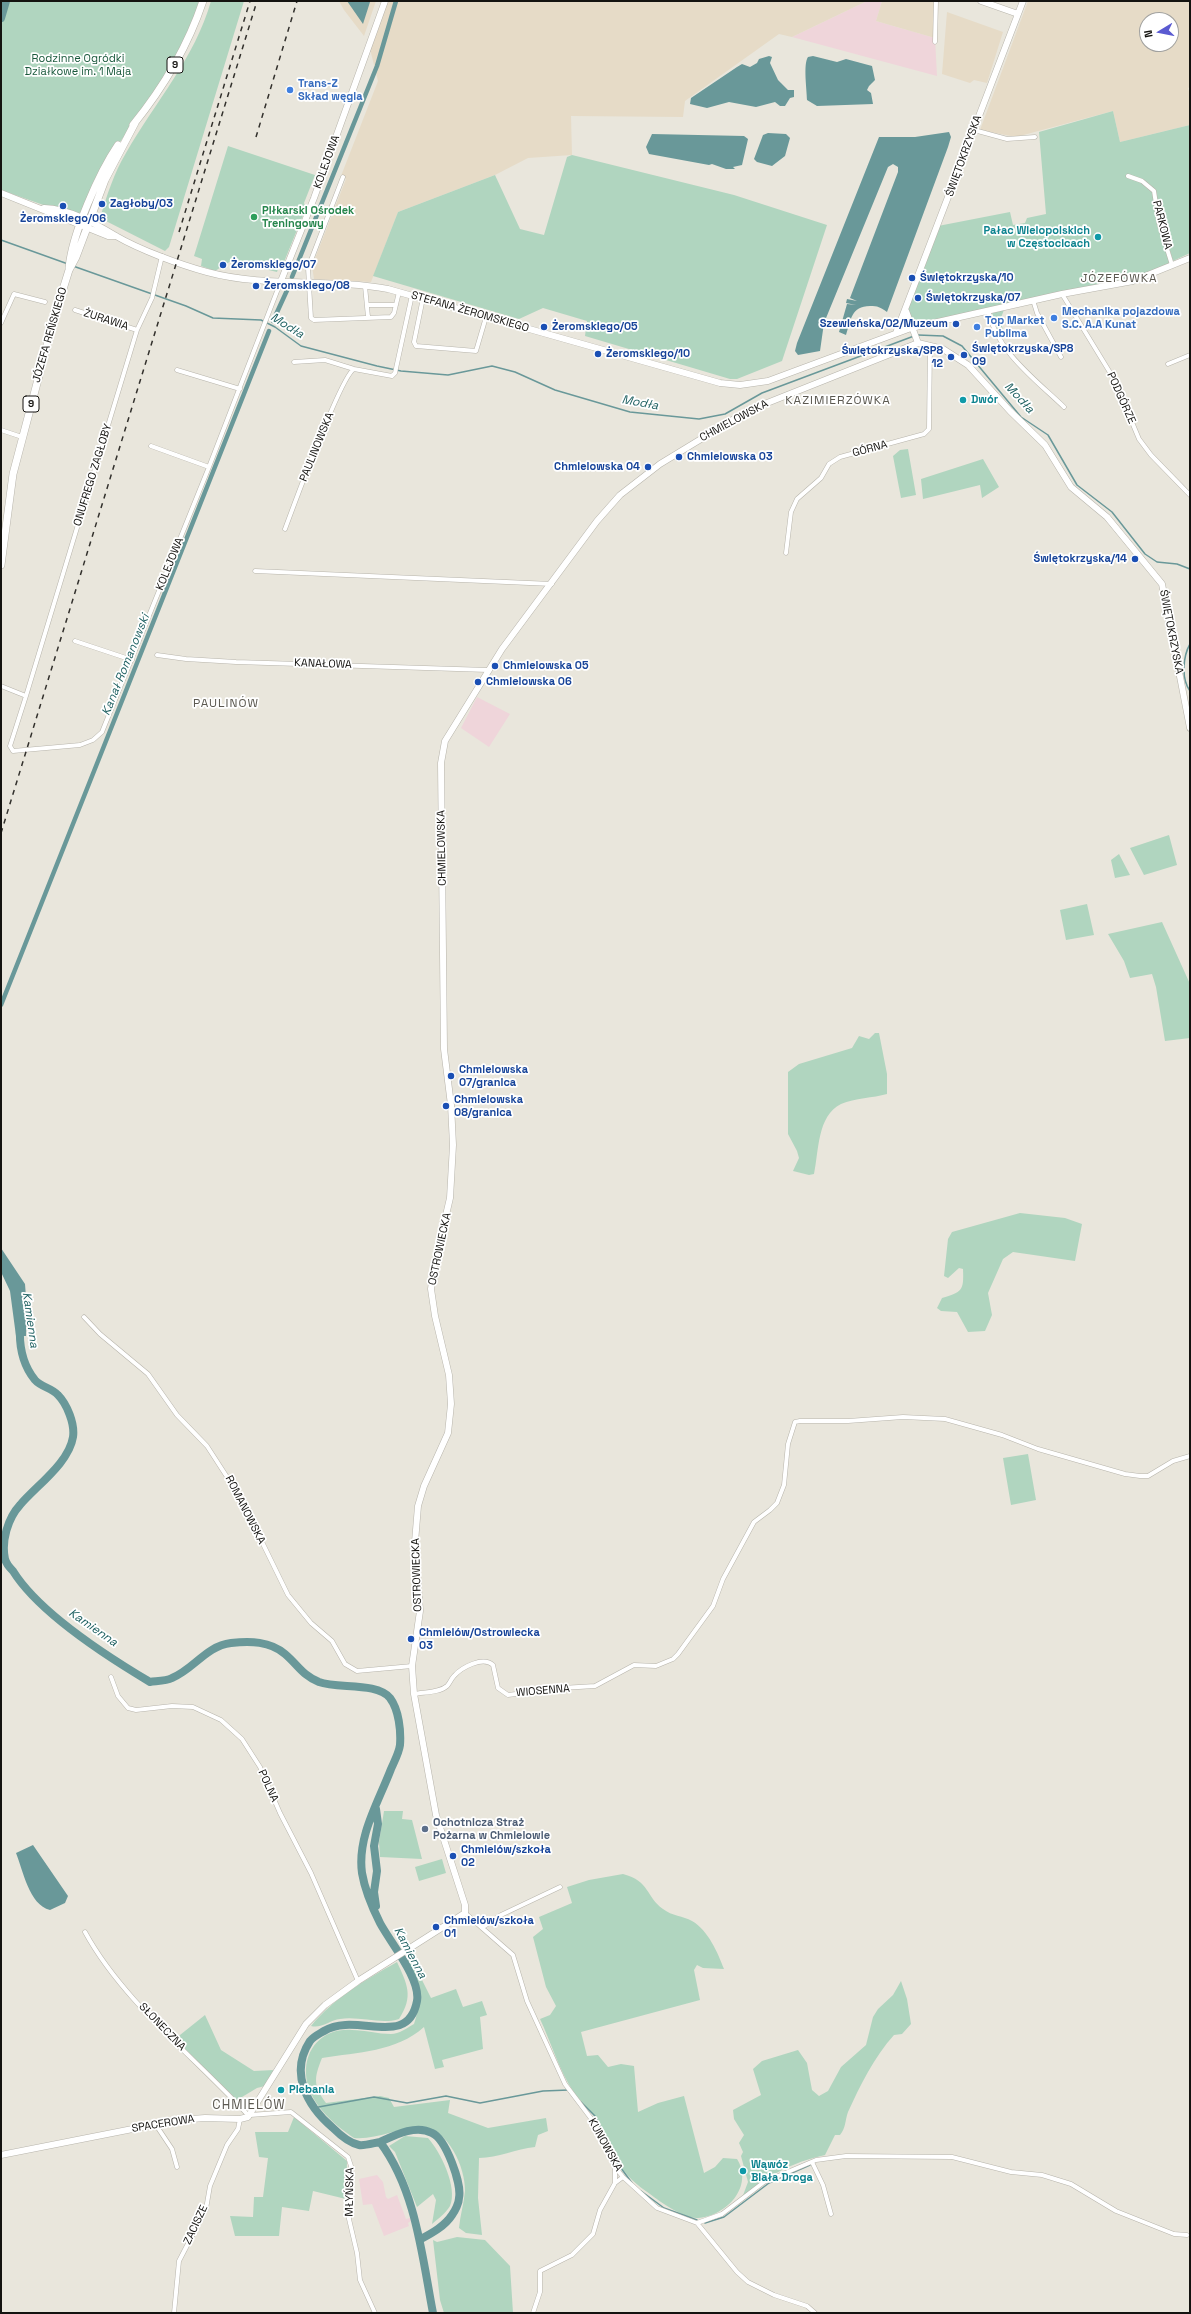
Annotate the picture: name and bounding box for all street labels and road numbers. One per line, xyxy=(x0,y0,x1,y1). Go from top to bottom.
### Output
road number: 9 xyxy=(167,57,183,73)
street label: ŚWIĘTOKRZYSKA xyxy=(943,114,985,198)
street label: KOLEJOWA xyxy=(311,133,343,191)
street label: PARKOWA xyxy=(1150,199,1174,251)
street label: JÓZEFA REŃSKIEGO xyxy=(30,286,70,384)
street label: STEFANA ŻEROMSKIEGO xyxy=(410,289,530,335)
street label: ŻURAWIA xyxy=(82,307,130,333)
street label: PODGÓRZE xyxy=(1104,370,1138,426)
road number: 9 xyxy=(23,396,39,412)
street label: CHMIELOWSKA xyxy=(697,397,771,445)
street label: PAULINOWSKA xyxy=(297,411,337,483)
street label: ONUFREGO ZAGŁOBY xyxy=(71,422,115,528)
street label: GÓRNA xyxy=(851,438,889,460)
street label: KOLEJOWA xyxy=(153,536,187,592)
street label: ŚWIĘTOKRZYSKA xyxy=(1156,589,1186,675)
street label: KANAŁOWA xyxy=(294,656,352,672)
street label: CHMIELOWSKA xyxy=(435,810,449,886)
street label: OSTROWIECKA xyxy=(426,1212,454,1286)
street label: ROMANOWSKA xyxy=(222,1473,268,1547)
street label: OSTROWIECKA xyxy=(409,1538,425,1612)
street label: WIOSENNA xyxy=(515,1682,571,1700)
street label: POLNA xyxy=(255,1768,281,1804)
street label: SŁONECZNA xyxy=(136,2000,188,2054)
street label: SPACEROWA xyxy=(131,2113,195,2135)
street label: KUNOWSKA xyxy=(585,2116,625,2174)
street label: MŁYŃSKA xyxy=(343,2167,357,2217)
street label: ZACISZE xyxy=(181,2203,211,2247)

